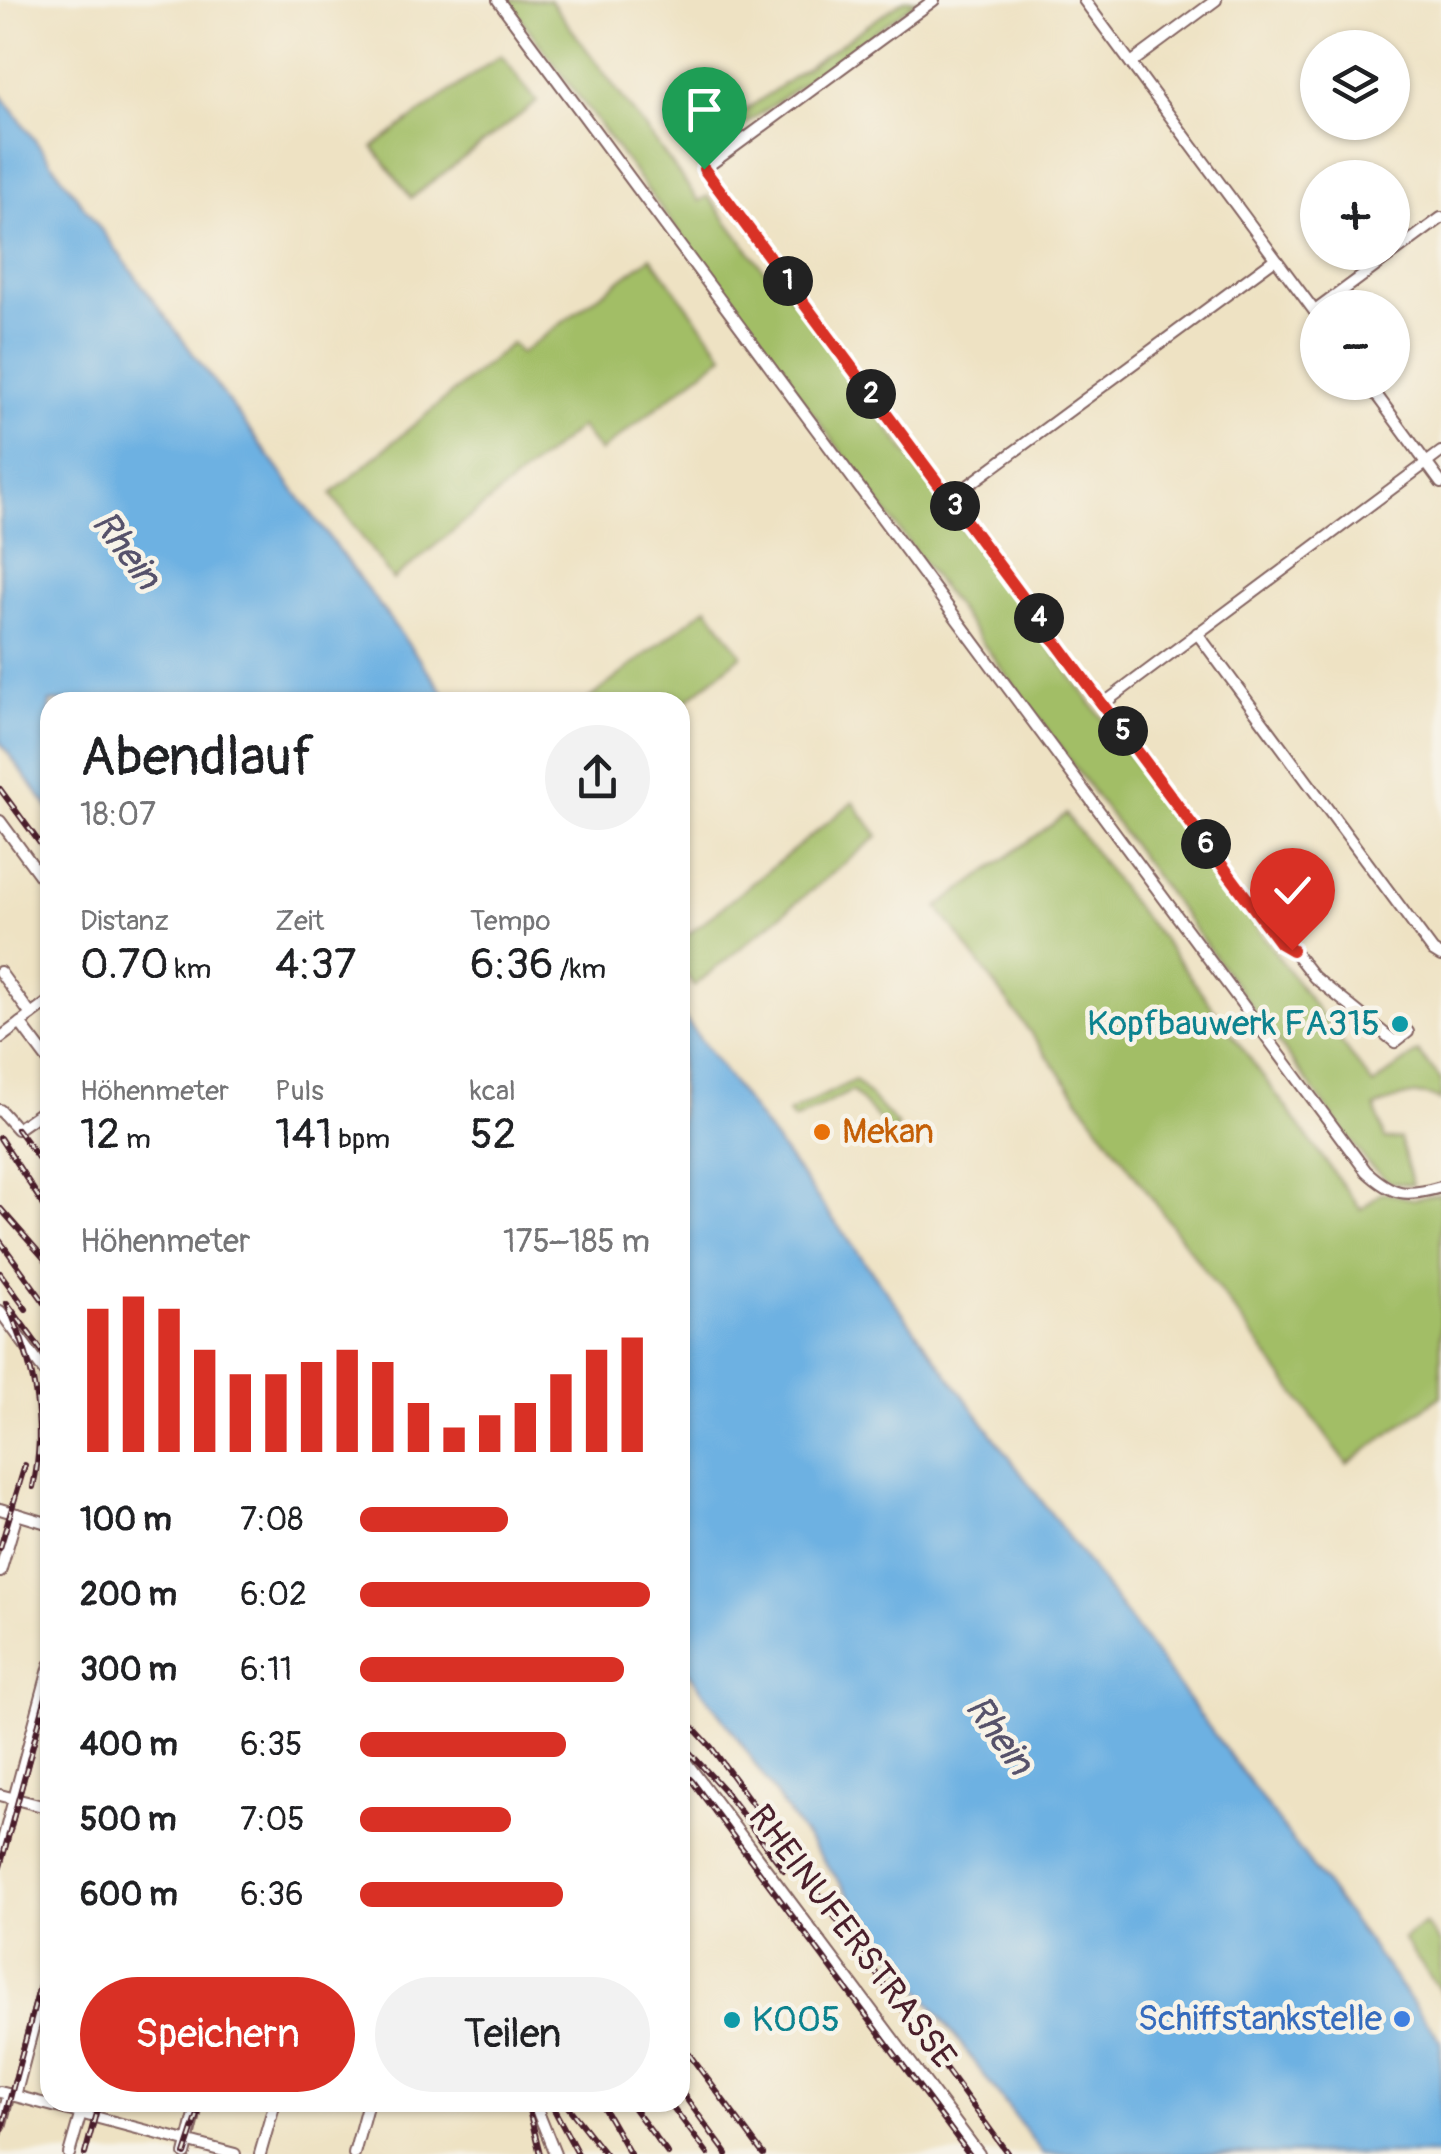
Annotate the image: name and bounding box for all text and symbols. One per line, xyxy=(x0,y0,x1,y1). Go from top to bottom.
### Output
map controls xyxy=(1300,30,1410,400)
button: layers xyxy=(1300,30,1410,140)
pin xyxy=(662,67,747,170)
icon: arrive xyxy=(677,82,732,137)
button: + xyxy=(1300,160,1410,270)
pin: 1 xyxy=(763,256,813,306)
text: 1 xyxy=(783,263,793,298)
button: − xyxy=(1300,290,1410,400)
pin: 2 xyxy=(846,369,896,419)
text: 2 xyxy=(863,376,879,411)
pin: 3 xyxy=(930,481,980,531)
text: 3 xyxy=(947,488,963,523)
water label: Rhein xyxy=(81,501,172,600)
pin: 4 xyxy=(1014,593,1064,643)
text: 4 xyxy=(1031,600,1047,635)
pin: 5 xyxy=(1098,706,1148,756)
text: 5 xyxy=(1115,713,1131,748)
text: Abendlauf xyxy=(80,723,314,792)
button: share xyxy=(545,725,650,830)
text: 18:07 xyxy=(80,795,156,835)
pin: 6 xyxy=(1181,819,1231,869)
text: 6 xyxy=(1198,826,1214,861)
pin xyxy=(1250,848,1335,951)
icon: check xyxy=(1265,863,1320,918)
text: Distanz xyxy=(80,904,169,939)
text: Zeit xyxy=(275,904,324,939)
text: Tempo xyxy=(470,904,551,939)
text: 0.70 xyxy=(80,939,169,991)
text: 4:37 xyxy=(275,939,356,991)
text: 6:36 xyxy=(470,939,554,991)
text: km xyxy=(169,952,211,987)
text: /km xyxy=(554,952,606,987)
place label: Kopfbauwerk FA315 xyxy=(1087,1002,1380,1046)
marker: Kopfbauwerk FA315 xyxy=(1389,1013,1411,1035)
text: Höhenmeter xyxy=(80,1074,229,1109)
text: Puls xyxy=(275,1074,324,1109)
text: kcal xyxy=(470,1074,516,1109)
text: 12 xyxy=(80,1109,120,1161)
text: 141 xyxy=(275,1109,332,1161)
text: 52 xyxy=(470,1109,516,1161)
place label: Mekan xyxy=(842,1110,934,1154)
marker: Mekan xyxy=(811,1121,833,1143)
text: m xyxy=(120,1122,151,1157)
text: bpm xyxy=(332,1122,390,1157)
text: Höhenmeter xyxy=(80,1222,250,1262)
text: 175–185 m xyxy=(503,1222,650,1262)
text: 100 m xyxy=(80,1500,172,1540)
text: 7:08 xyxy=(240,1500,303,1540)
text: 200 m xyxy=(80,1575,177,1615)
text: 6:02 xyxy=(240,1575,307,1615)
text: 300 m xyxy=(80,1650,177,1690)
text: 6:11 xyxy=(240,1650,292,1690)
water label: Rhein xyxy=(954,1686,1045,1785)
text: 400 m xyxy=(80,1725,178,1765)
text: 6:35 xyxy=(240,1725,302,1765)
street label: RHEINUFERSTRASSE xyxy=(739,1797,965,2077)
text: 500 m xyxy=(80,1800,176,1840)
text: 7:05 xyxy=(240,1800,305,1840)
text: 600 m xyxy=(80,1875,178,1915)
text: 6:36 xyxy=(240,1875,304,1915)
button: Speichern xyxy=(80,1977,355,2092)
button: Teilen xyxy=(375,1977,650,2092)
place label: Schiffstankstelle xyxy=(1138,1997,1382,2041)
place label: K005 xyxy=(752,1998,840,2042)
marker: Schiffstankstelle xyxy=(1391,2008,1413,2030)
marker: K005 xyxy=(721,2009,743,2031)

